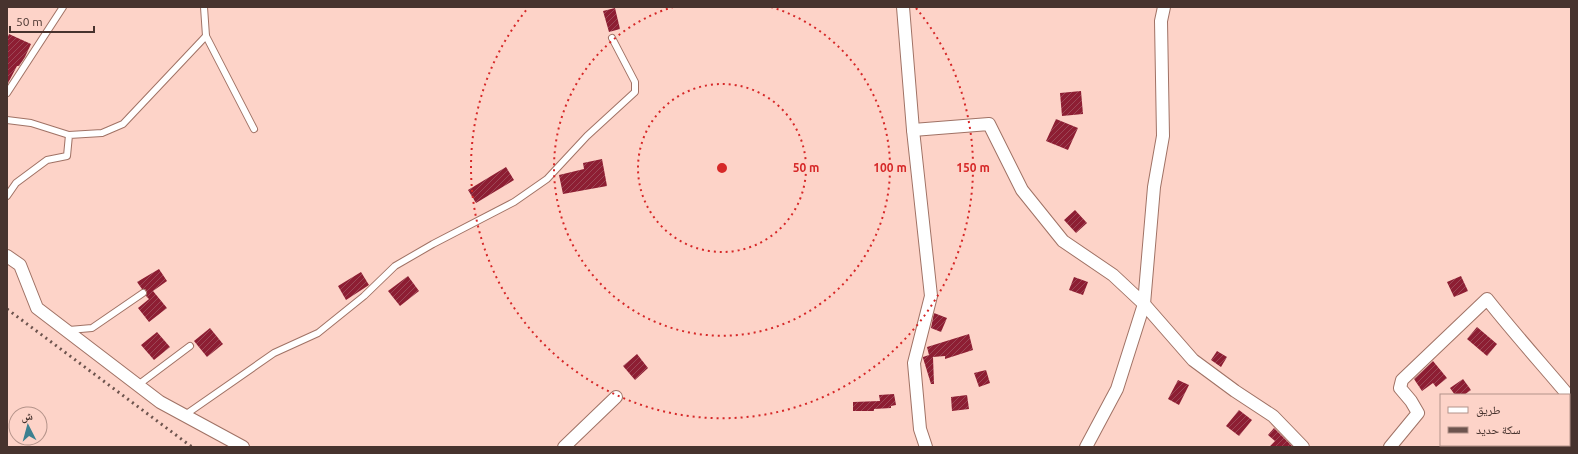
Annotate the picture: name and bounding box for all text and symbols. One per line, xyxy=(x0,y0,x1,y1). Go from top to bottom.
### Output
scale bar xyxy=(10,8,94,34)
text: 50 m xyxy=(16,15,43,28)
centre of rings xyxy=(715,161,729,175)
text: 50 m xyxy=(793,161,819,174)
text: 100 m xyxy=(873,161,907,174)
text: 150 m xyxy=(956,161,990,174)
legend xyxy=(1440,394,1570,446)
text: طريق xyxy=(1476,403,1501,417)
north arrow xyxy=(8,406,48,446)
text: ش xyxy=(21,409,34,425)
text: سكة حديد xyxy=(1476,423,1521,437)

